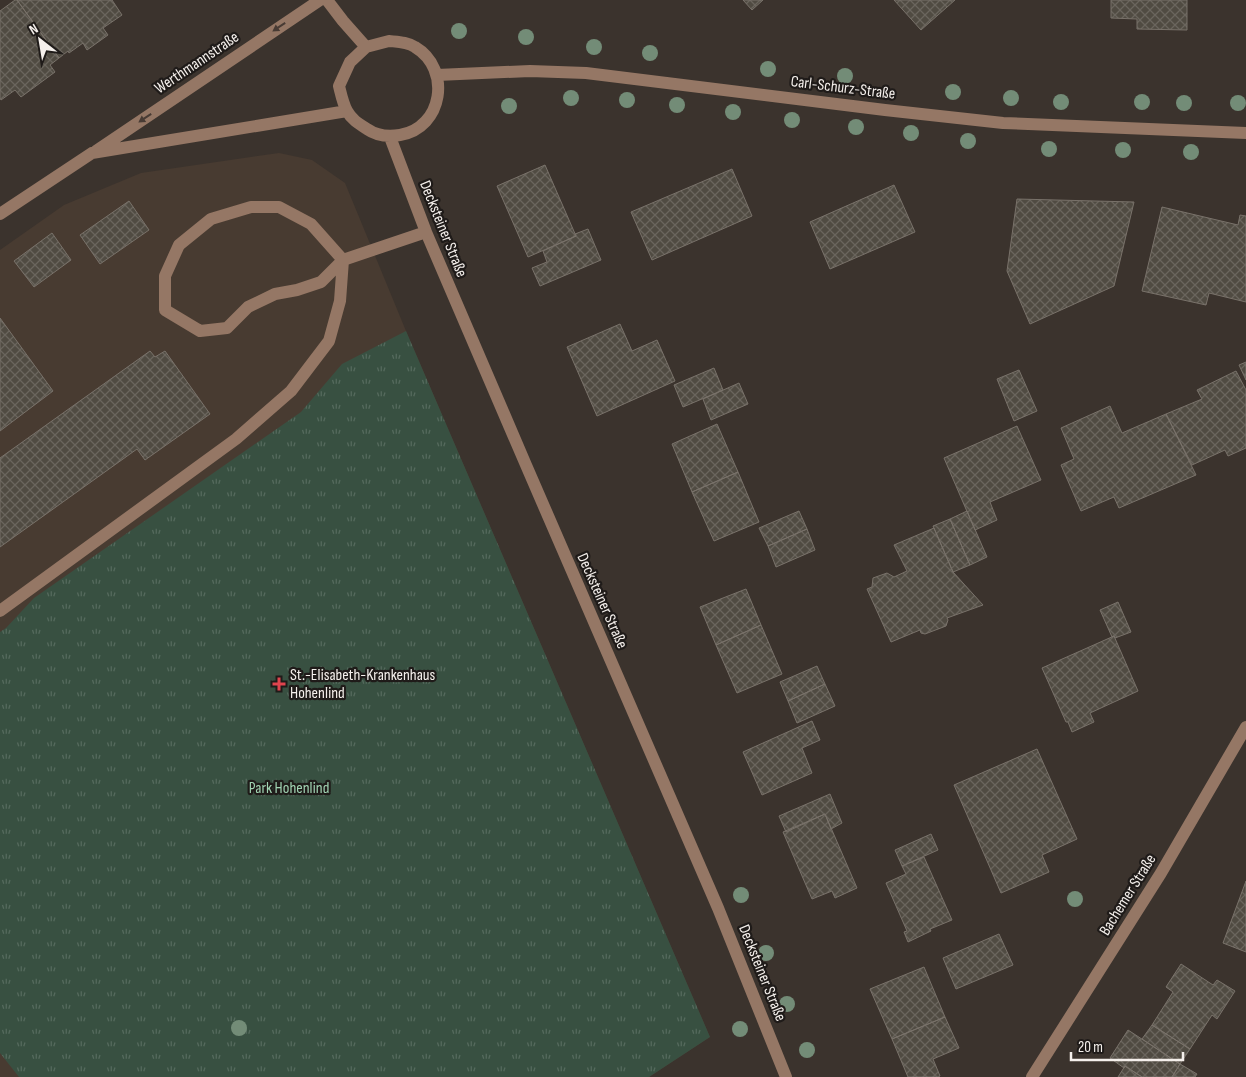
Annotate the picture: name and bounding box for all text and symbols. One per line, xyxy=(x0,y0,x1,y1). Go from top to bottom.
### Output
north arrow xyxy=(15,15,65,65)
text: N xyxy=(26,20,41,38)
one-way arrow xyxy=(273,22,286,32)
street label: Werthmannstraße xyxy=(151,28,243,98)
street label: Carl-Schurz-Straße xyxy=(790,72,896,104)
one-way arrow xyxy=(138,113,151,123)
street label: Decksteiner Straße xyxy=(415,178,471,280)
street label: Decksteiner Straße xyxy=(573,550,631,652)
place label: St.-Elisabeth-Krankenhaus Hohenlind xyxy=(290,666,436,703)
marker: St.-Elisabeth-Krankenhaus Hohenlind xyxy=(272,677,286,691)
park label: Park Hohenlind xyxy=(249,779,329,798)
street label: Bachemer Straße xyxy=(1096,851,1160,939)
street label: Decksteiner Straße xyxy=(734,922,790,1024)
scale bar xyxy=(1071,1030,1184,1062)
text: 20 m xyxy=(1078,1038,1103,1057)

